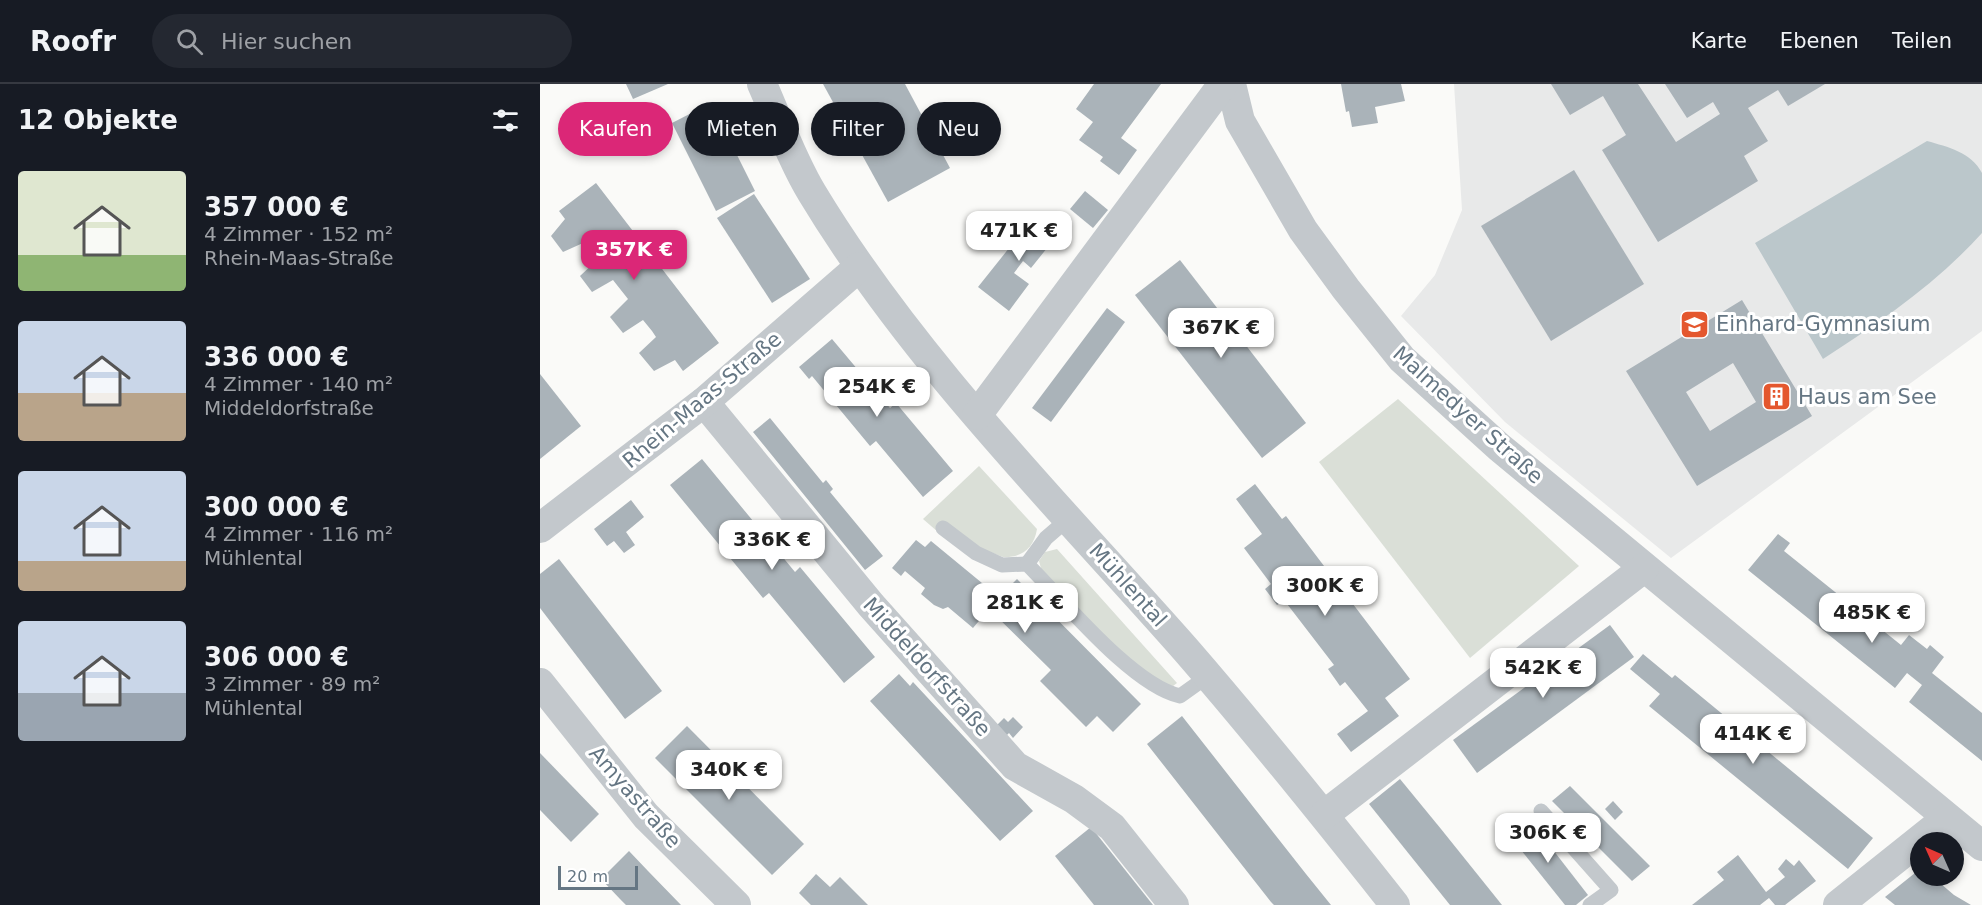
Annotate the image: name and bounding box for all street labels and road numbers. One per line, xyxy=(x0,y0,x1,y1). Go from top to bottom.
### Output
street label: Rhein-Maas-Straße xyxy=(618,327,786,473)
street label: Malmedyer Straße xyxy=(1388,341,1548,489)
street label: Mühlental xyxy=(1084,538,1172,632)
street label: Middeldorfstraße xyxy=(858,593,996,741)
street label: Amyastraße xyxy=(584,741,686,853)

